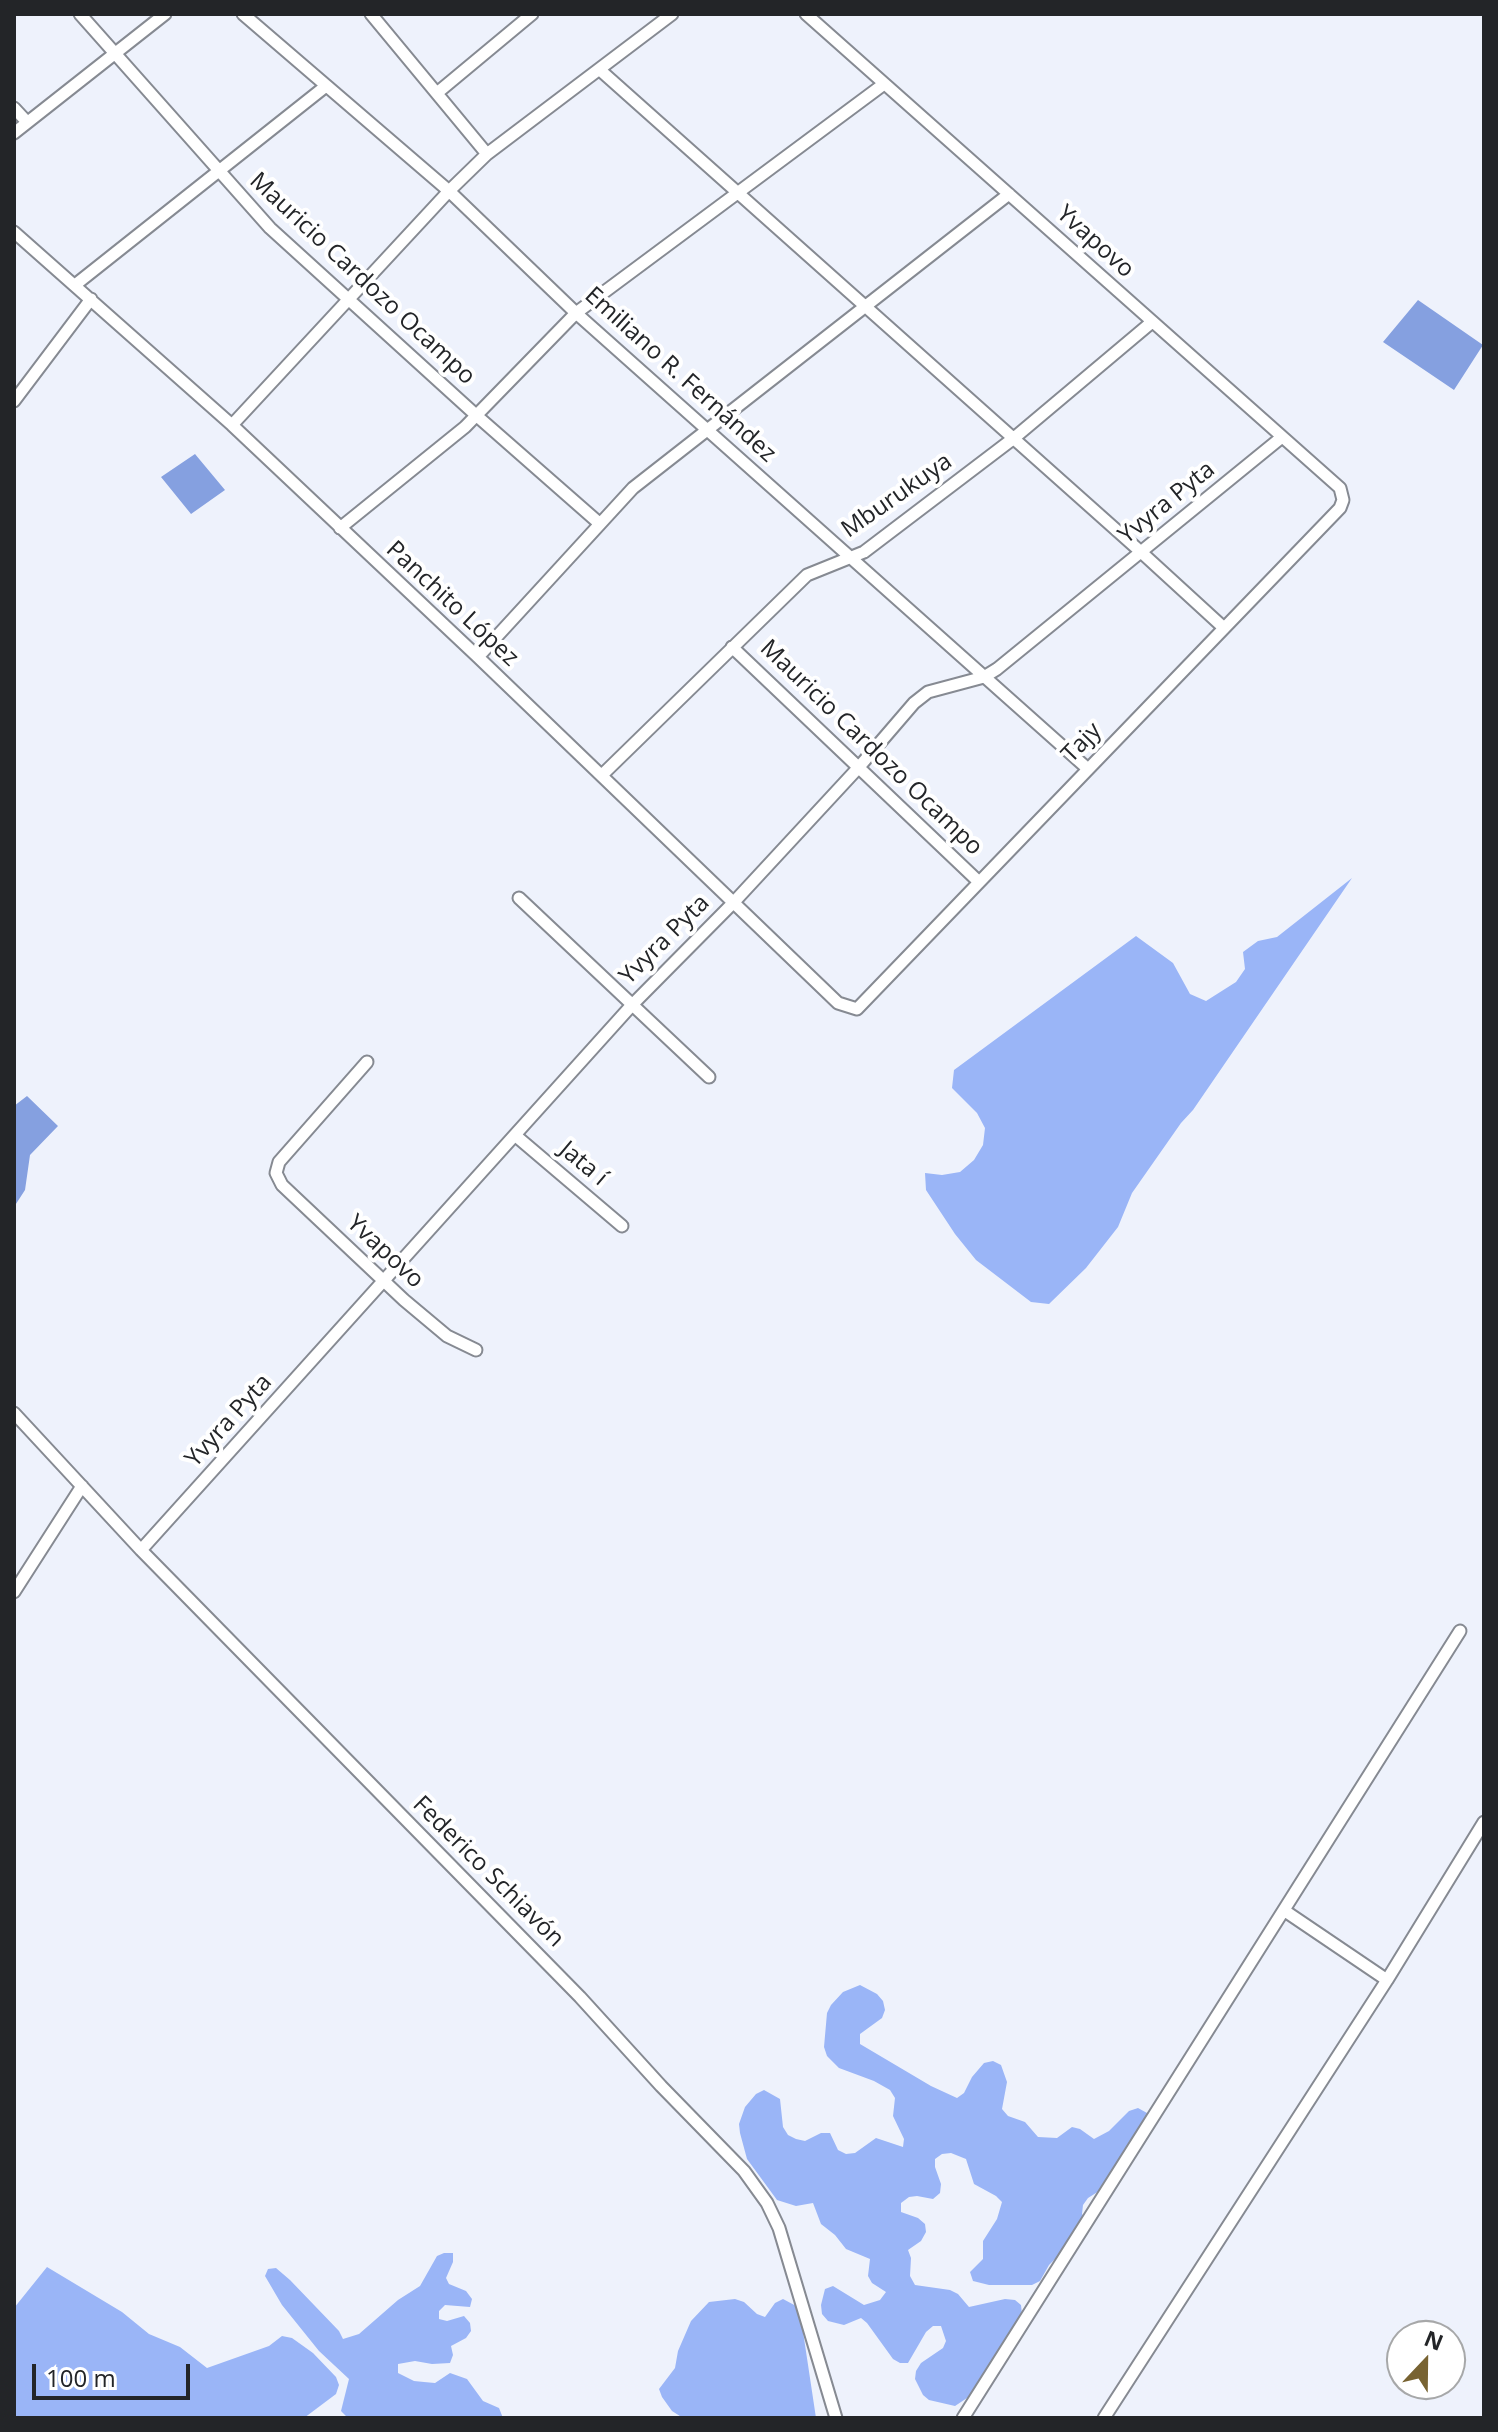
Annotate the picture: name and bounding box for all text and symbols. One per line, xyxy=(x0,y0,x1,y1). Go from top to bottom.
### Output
street label: Mauricio Cardozo Ocampo xyxy=(243,167,481,391)
street label: Yvapovo xyxy=(1050,200,1140,284)
street label: Emiliano R. Fernández xyxy=(578,281,782,469)
street label: Mburukuya xyxy=(836,447,958,545)
street label: Yvyra Pyta xyxy=(1113,456,1221,550)
street label: Panchito López xyxy=(380,535,524,673)
street label: Mauricio Cardozo Ocampo xyxy=(754,634,988,862)
street label: Tajy xyxy=(1056,717,1108,769)
street label: Yvyra Pyta xyxy=(614,889,716,991)
street label: Jata í xyxy=(553,1136,613,1192)
street label: Yvapovo xyxy=(341,1209,429,1295)
street label: Yvyra Pyta xyxy=(180,1369,278,1473)
street label: Federico Schiavón xyxy=(406,1790,570,1954)
north arrow xyxy=(1386,2320,1466,2400)
text: N xyxy=(1420,2322,1448,2357)
scale bar xyxy=(36,2348,194,2398)
text: 100 m xyxy=(46,2361,116,2394)

